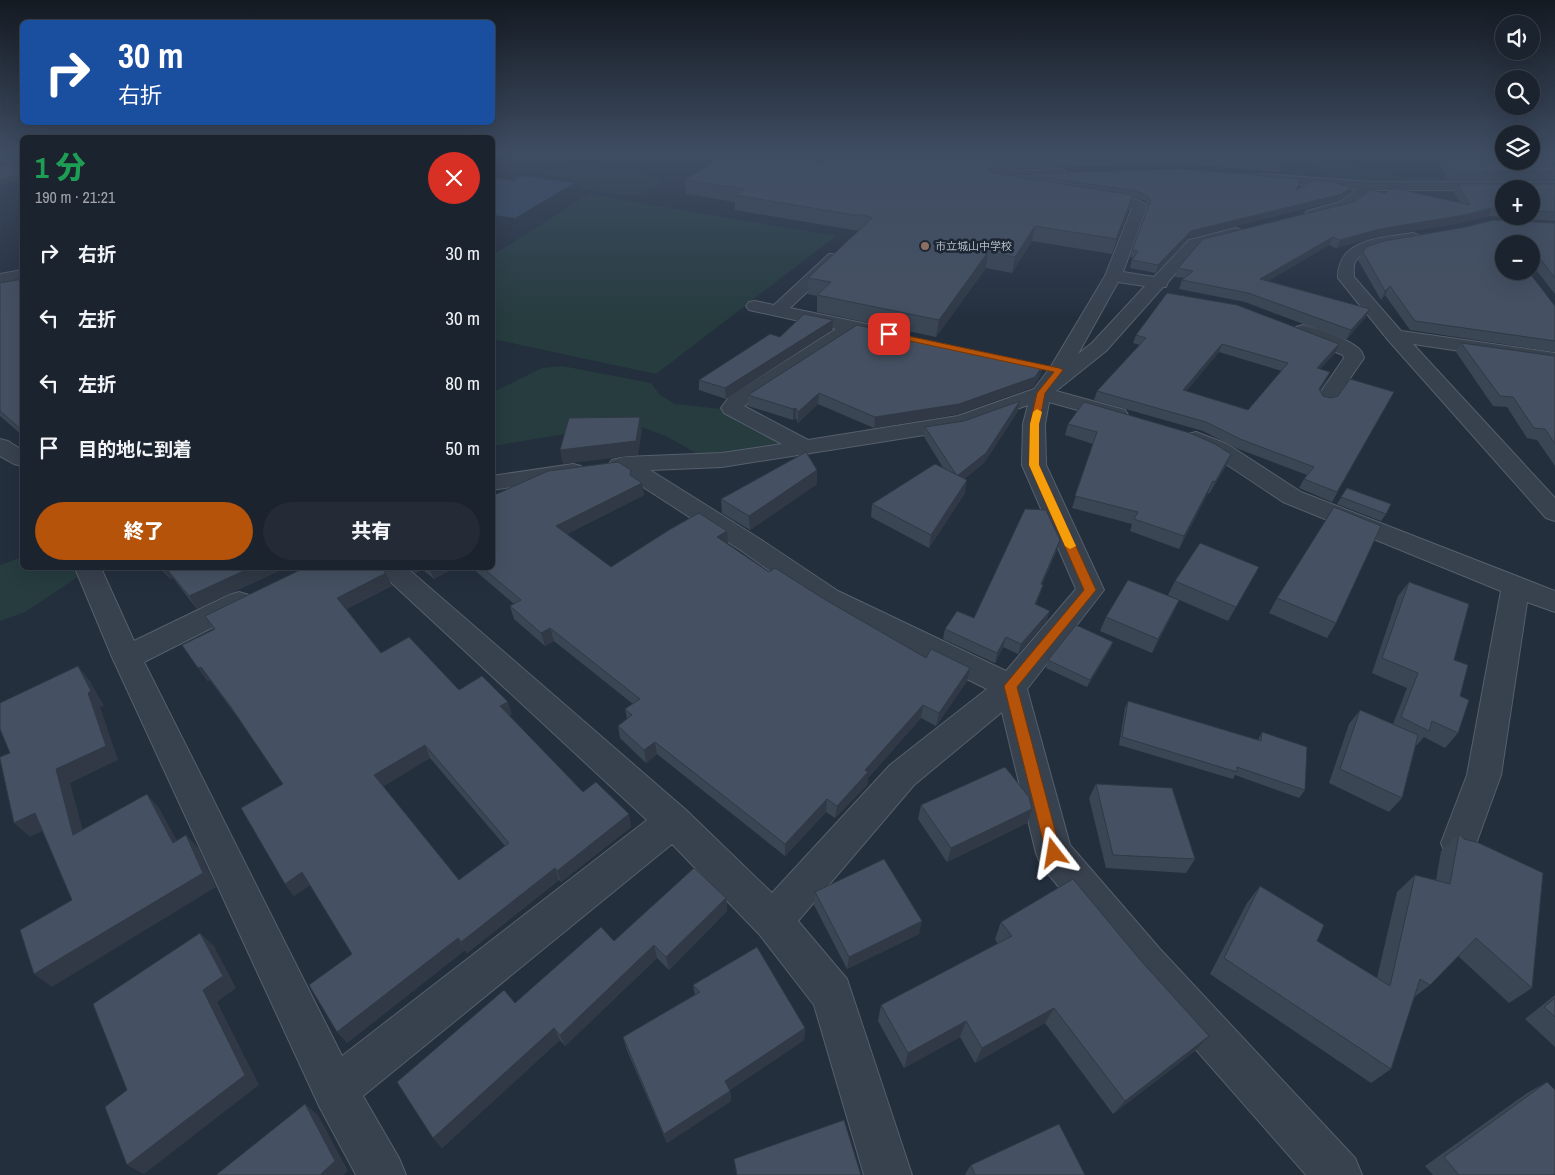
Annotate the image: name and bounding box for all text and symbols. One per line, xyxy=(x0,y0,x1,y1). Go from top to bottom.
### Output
map controls xyxy=(1495,15,1540,280)
button: sound xyxy=(1495,15,1540,60)
text: 30 m xyxy=(118,32,183,79)
icon: right xyxy=(35,40,100,105)
button: search xyxy=(1495,70,1540,115)
text: 右折 xyxy=(118,80,162,110)
button: layers xyxy=(1495,125,1540,170)
text: 1 分 xyxy=(35,147,86,187)
button: close xyxy=(428,152,480,204)
button: + xyxy=(1495,180,1540,225)
text: 190 m · 21:21 xyxy=(35,186,115,208)
button: − xyxy=(1495,235,1540,280)
icon: right xyxy=(35,239,63,267)
place label: 市立城山中学校 xyxy=(935,239,1012,253)
text: 30 m xyxy=(445,240,480,266)
marker: 市立城山中学校 xyxy=(919,240,931,252)
text: 右折 xyxy=(78,241,116,267)
icon: left xyxy=(35,304,63,332)
text: 30 m xyxy=(445,305,480,331)
text: 左折 xyxy=(78,306,116,332)
pin xyxy=(868,313,910,355)
icon: arrive xyxy=(875,320,903,348)
icon: left xyxy=(35,369,63,397)
text: 80 m xyxy=(445,370,480,396)
text: 左折 xyxy=(78,371,116,397)
icon: arrive xyxy=(35,434,63,462)
text: 50 m xyxy=(445,435,480,461)
text: 目的地に到着 xyxy=(78,436,192,462)
button: 終了 xyxy=(35,502,253,560)
button: 共有 xyxy=(263,502,480,560)
position arrow xyxy=(1027,826,1079,878)

